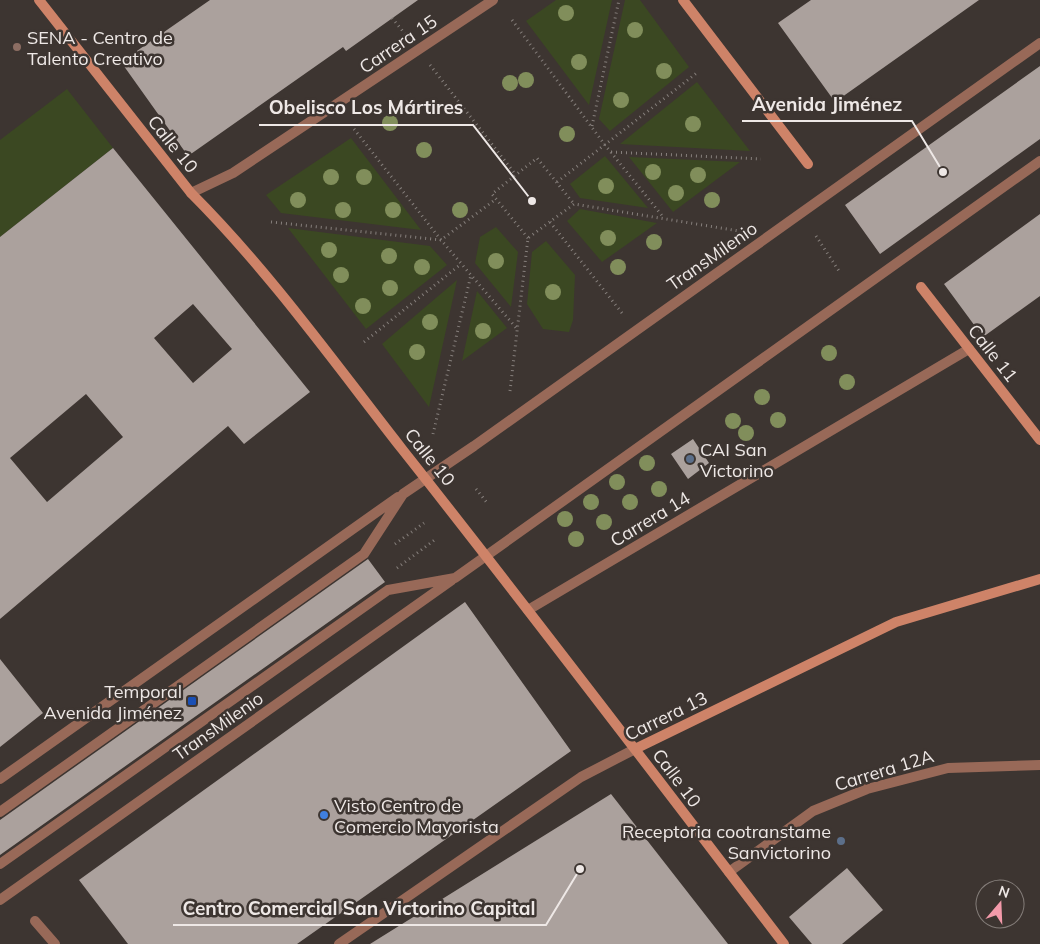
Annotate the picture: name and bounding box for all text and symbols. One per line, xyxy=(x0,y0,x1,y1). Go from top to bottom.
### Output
street label: Carrera 15 xyxy=(355,9,442,78)
place label: SENA - Centro de Talento Creativo xyxy=(27,26,173,70)
marker: SENA - Centro de Talento Creativo xyxy=(11,41,23,53)
callout: Avenida Jiménez xyxy=(742,87,912,121)
callout: Obelisco Los Mártires xyxy=(259,91,473,125)
text: Avenida Jiménez xyxy=(752,92,902,116)
text: Obelisco Los Mártires xyxy=(269,95,463,119)
street label: Calle 10 xyxy=(143,111,203,177)
street label: TransMilenio xyxy=(662,216,762,296)
street label: Calle 11 xyxy=(963,319,1023,387)
street label: Calle 10 xyxy=(400,424,460,490)
place label: CAI San Victorino xyxy=(700,438,774,482)
marker: CAI San Victorino xyxy=(684,453,696,465)
street label: Carrera 14 xyxy=(606,486,694,552)
place label: Temporal Avenida Jiménez xyxy=(43,680,182,724)
street label: TransMilenio xyxy=(168,686,268,766)
street label: Carrera 13 xyxy=(621,686,711,746)
marker: Temporal Avenida Jiménez xyxy=(186,695,198,707)
street label: Calle 10 xyxy=(648,744,706,812)
street label: Carrera 12A xyxy=(832,744,936,796)
place label: Visto Centro de Comercio Mayorista xyxy=(334,794,499,838)
marker: Visto Centro de Comercio Mayorista xyxy=(318,809,330,821)
place label: Receptoria cootranstame Sanvictorino xyxy=(622,820,831,864)
marker: Receptoria cootranstame Sanvictorino xyxy=(835,835,847,847)
north arrow xyxy=(975,879,1025,929)
text: N xyxy=(996,881,1012,902)
callout: Centro Comercial San Victorino Capital xyxy=(173,891,546,925)
text: Centro Comercial San Victorino Capital xyxy=(183,896,535,920)

